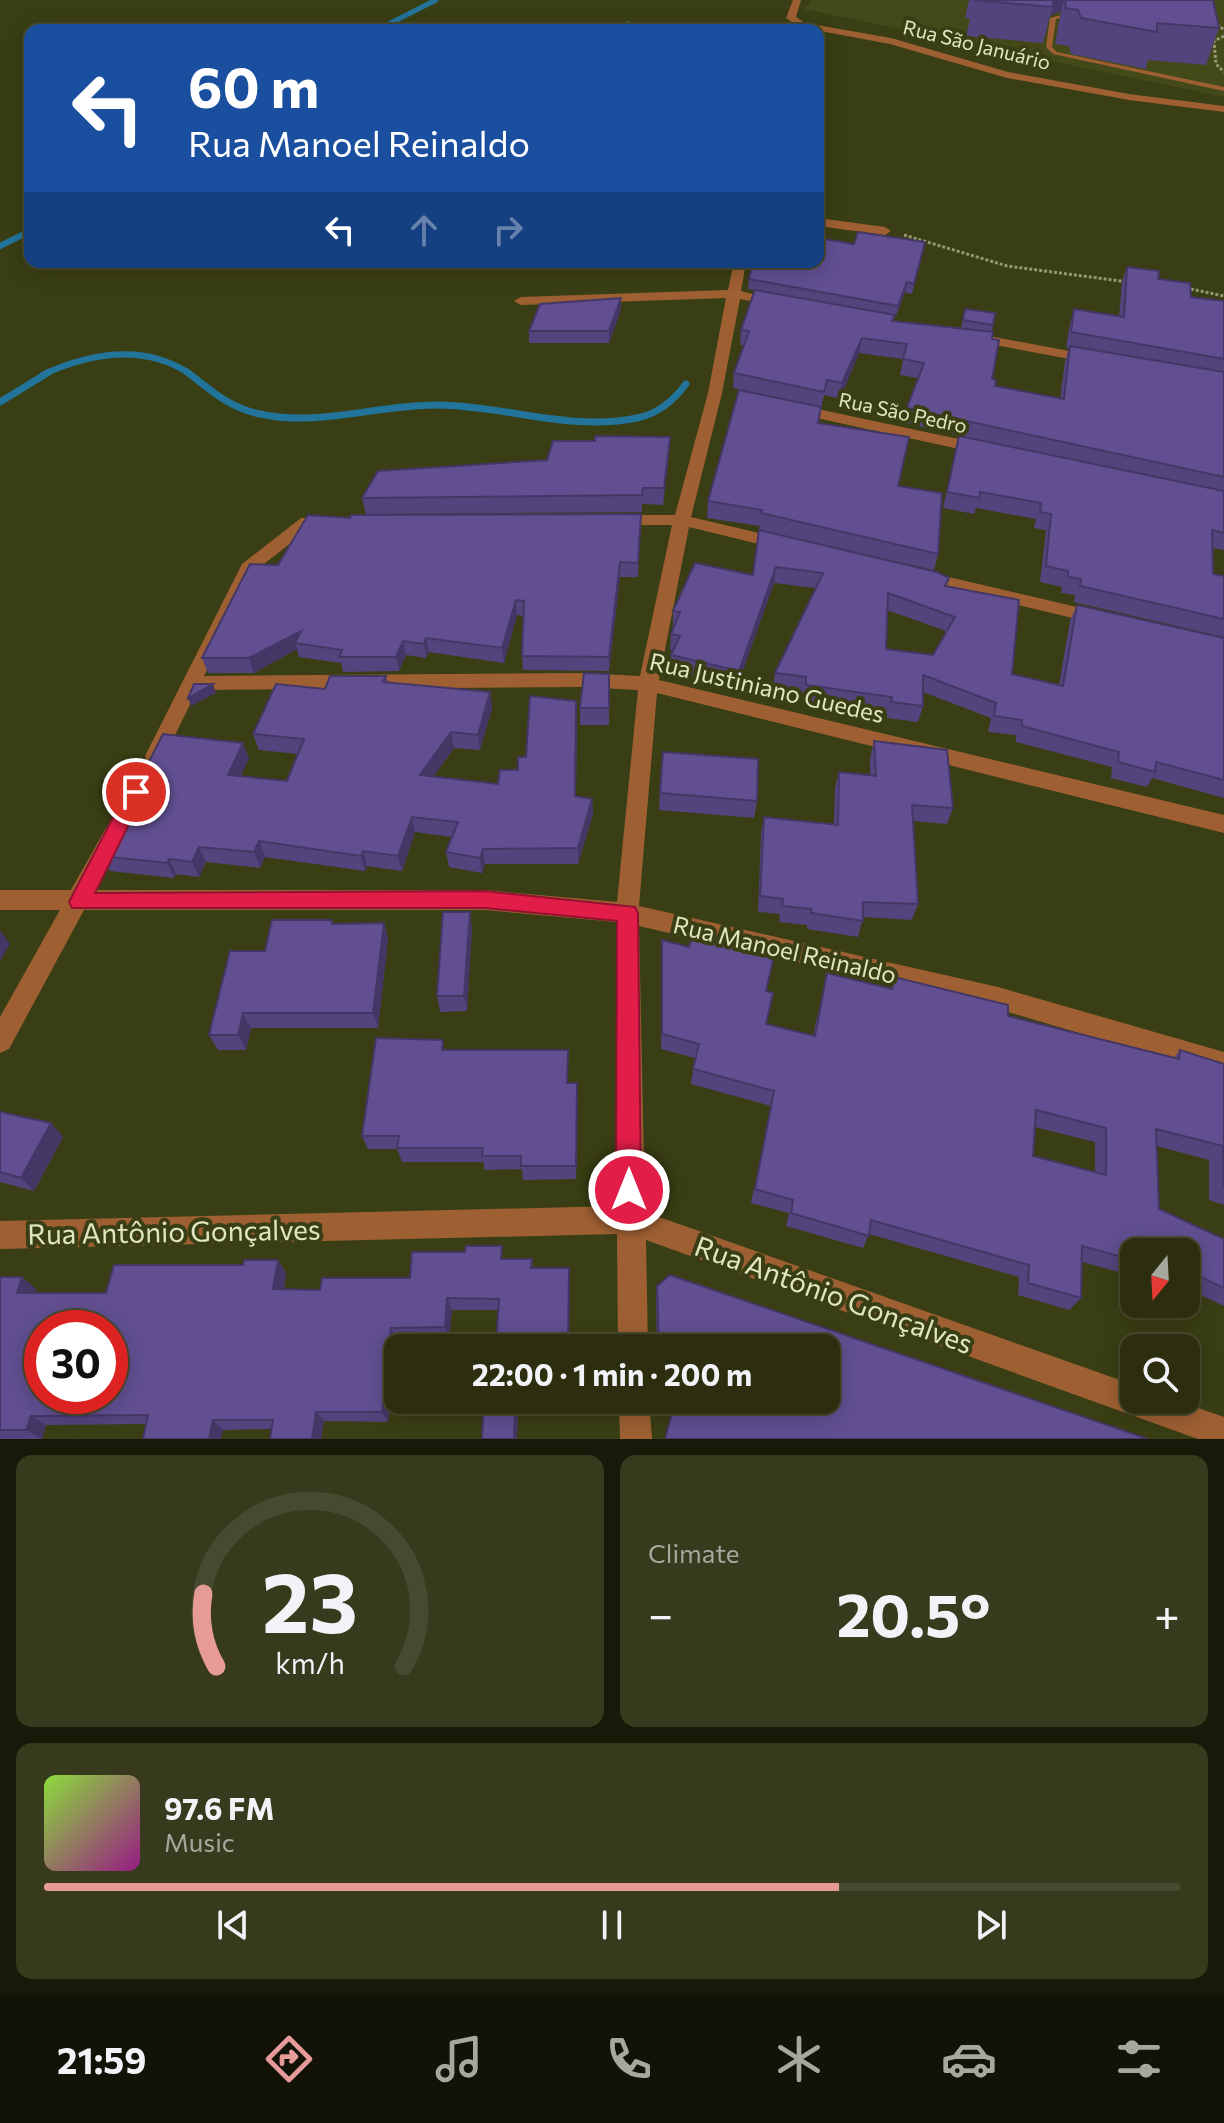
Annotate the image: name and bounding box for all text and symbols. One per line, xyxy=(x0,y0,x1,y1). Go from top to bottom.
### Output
street label: Rua São Januário xyxy=(901,14,1053,74)
text: 60 m xyxy=(188,51,319,120)
icon: left xyxy=(56,56,160,160)
text: Rua Manoel Reinaldo xyxy=(188,120,530,164)
icon: left xyxy=(318,208,362,252)
icon: ahead xyxy=(402,208,446,252)
icon: right xyxy=(486,208,530,252)
street label: Rua São Pedro xyxy=(837,387,969,437)
street label: Rua Justiniano Guedes xyxy=(647,646,887,728)
pin xyxy=(102,758,170,826)
icon: arrive xyxy=(114,770,158,814)
street label: Rua Manoel Reinaldo xyxy=(671,909,899,989)
position arrow xyxy=(587,1148,671,1232)
street label: Rua Antônio Gonçalves xyxy=(27,1211,321,1251)
street label: Rua Antônio Gonçalves xyxy=(690,1228,978,1360)
north arrow xyxy=(1120,1238,1200,1318)
map controls xyxy=(1120,1238,1200,1414)
speed limit sign: 30 xyxy=(24,1310,128,1414)
button: search xyxy=(1120,1334,1200,1414)
text: 22:00 · 1 min · 200 m xyxy=(472,1355,752,1392)
text: Climate xyxy=(648,1537,740,1568)
text: 23 xyxy=(262,1548,358,1650)
text: 20.5° xyxy=(837,1576,991,1649)
text: − xyxy=(648,1586,673,1640)
text: + xyxy=(1154,1586,1180,1640)
text: km/h xyxy=(275,1645,345,1680)
text: 97.6 FM xyxy=(164,1789,274,1826)
text: Music xyxy=(164,1826,235,1857)
icon: previous xyxy=(211,1903,255,1947)
icon: pause xyxy=(590,1903,634,1947)
icon: next xyxy=(969,1903,1013,1947)
icon: directions xyxy=(261,2031,317,2087)
icon: music xyxy=(431,2031,487,2087)
icon: phone xyxy=(601,2031,657,2087)
icon: climate xyxy=(771,2031,827,2087)
icon: car xyxy=(941,2031,997,2087)
icon: filters xyxy=(1111,2031,1167,2087)
text: 21:59 xyxy=(57,2037,147,2081)

